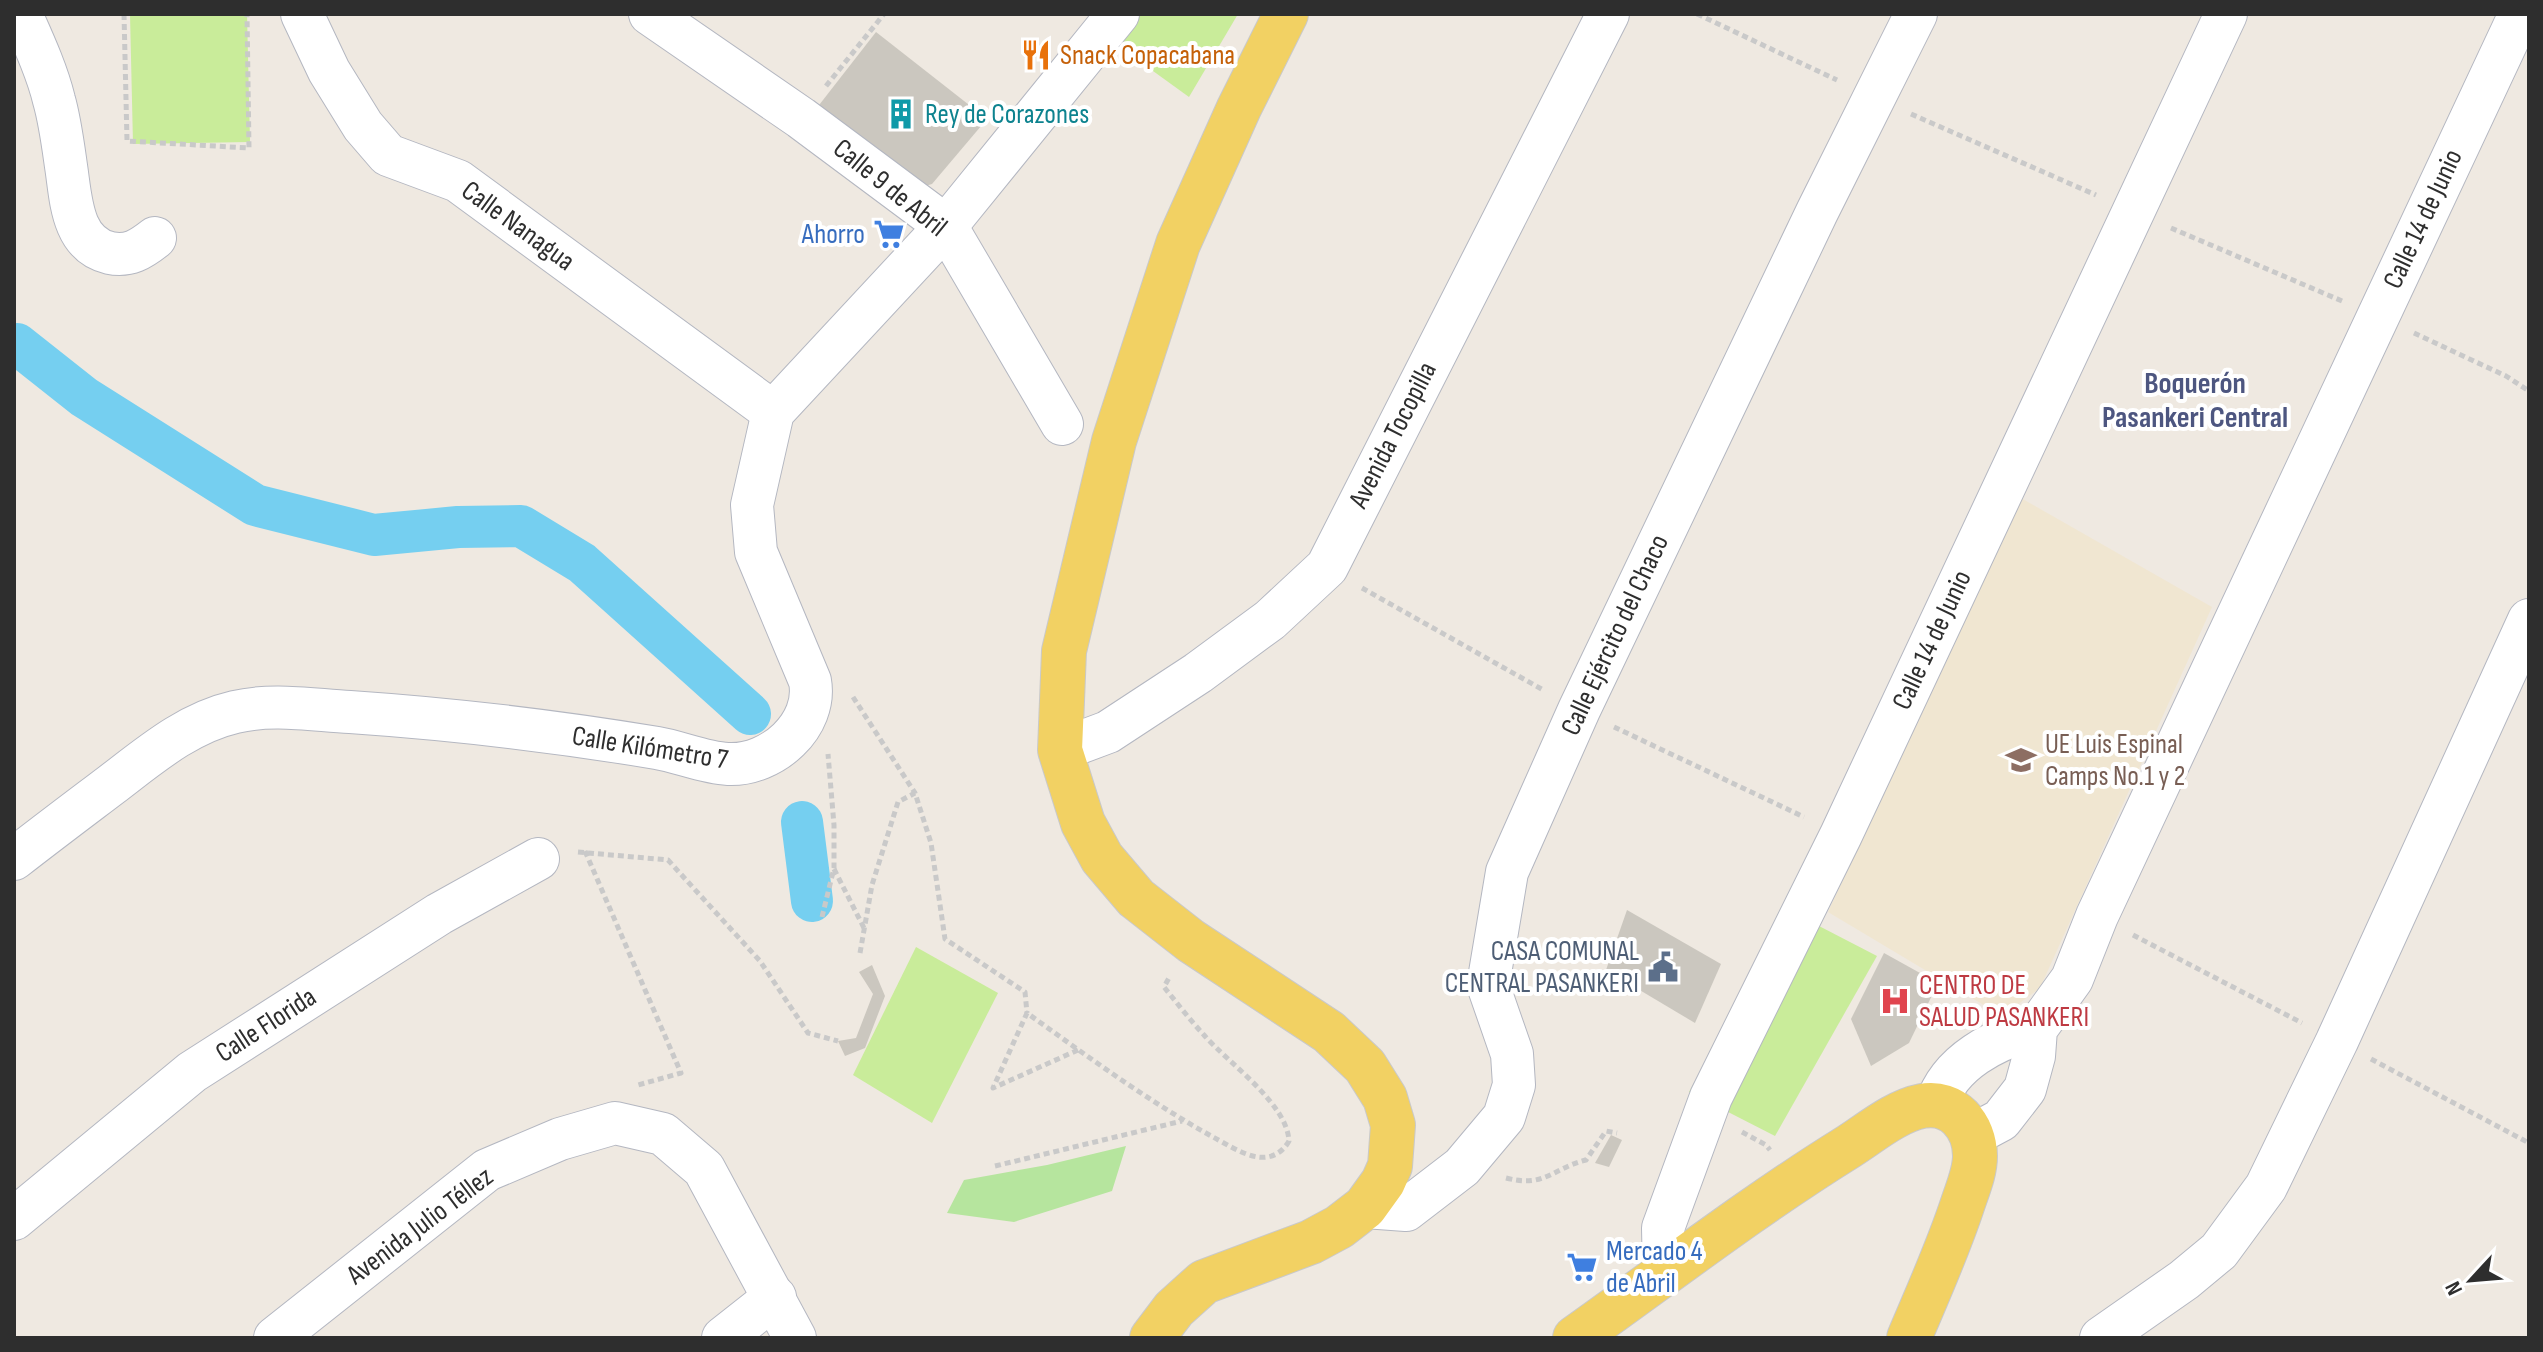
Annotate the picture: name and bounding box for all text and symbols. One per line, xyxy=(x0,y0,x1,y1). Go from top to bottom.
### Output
restaurant icon: Snack Copacabana xyxy=(1019,38,1053,72)
place label: Snack Copacabana xyxy=(1060,39,1235,72)
building icon: Rey de Corazones xyxy=(884,97,918,131)
place label: Rey de Corazones xyxy=(925,98,1089,131)
street label: Calle 9 de Abril xyxy=(827,132,953,244)
street label: Calle 14 de Junio xyxy=(2376,144,2470,294)
street label: Calle Nanagua xyxy=(455,174,581,278)
supermarket icon: Ahorro xyxy=(872,217,906,251)
place label: Ahorro xyxy=(801,218,865,251)
street label: Avenida Tocopilla xyxy=(1342,356,1444,514)
district label: Boquerón Pasankeri Central xyxy=(2102,366,2288,436)
street label: Calle Ejército del Chaco xyxy=(1554,529,1676,741)
street label: Calle 14 de Junio xyxy=(1885,565,1979,715)
street label: Calle Kilómetro 7 xyxy=(570,719,730,777)
place label: UE Luis Espinal Camps No.1 y 2 xyxy=(2045,728,2185,793)
school or university icon: UE Luis Espinal Camps No.1 y 2 xyxy=(2004,743,2038,777)
place label: CASA COMUNAL CENTRAL PASANKERI xyxy=(1445,935,1639,1000)
public building icon: CASA COMUNAL CENTRAL PASANKERI xyxy=(1646,950,1680,984)
place label: CENTRO DE SALUD PASANKERI xyxy=(1919,969,2089,1034)
street label: Calle Florida xyxy=(210,980,322,1070)
hospital icon: CENTRO DE SALUD PASANKERI xyxy=(1878,984,1912,1018)
street label: Avenida Julio Téllez xyxy=(340,1160,500,1292)
place label: Mercado 4 de Abril xyxy=(1606,1235,1703,1300)
north arrow xyxy=(2431,1240,2511,1320)
supermarket icon: Mercado 4 de Abril xyxy=(1565,1250,1599,1284)
text: N xyxy=(2440,1277,2469,1299)

